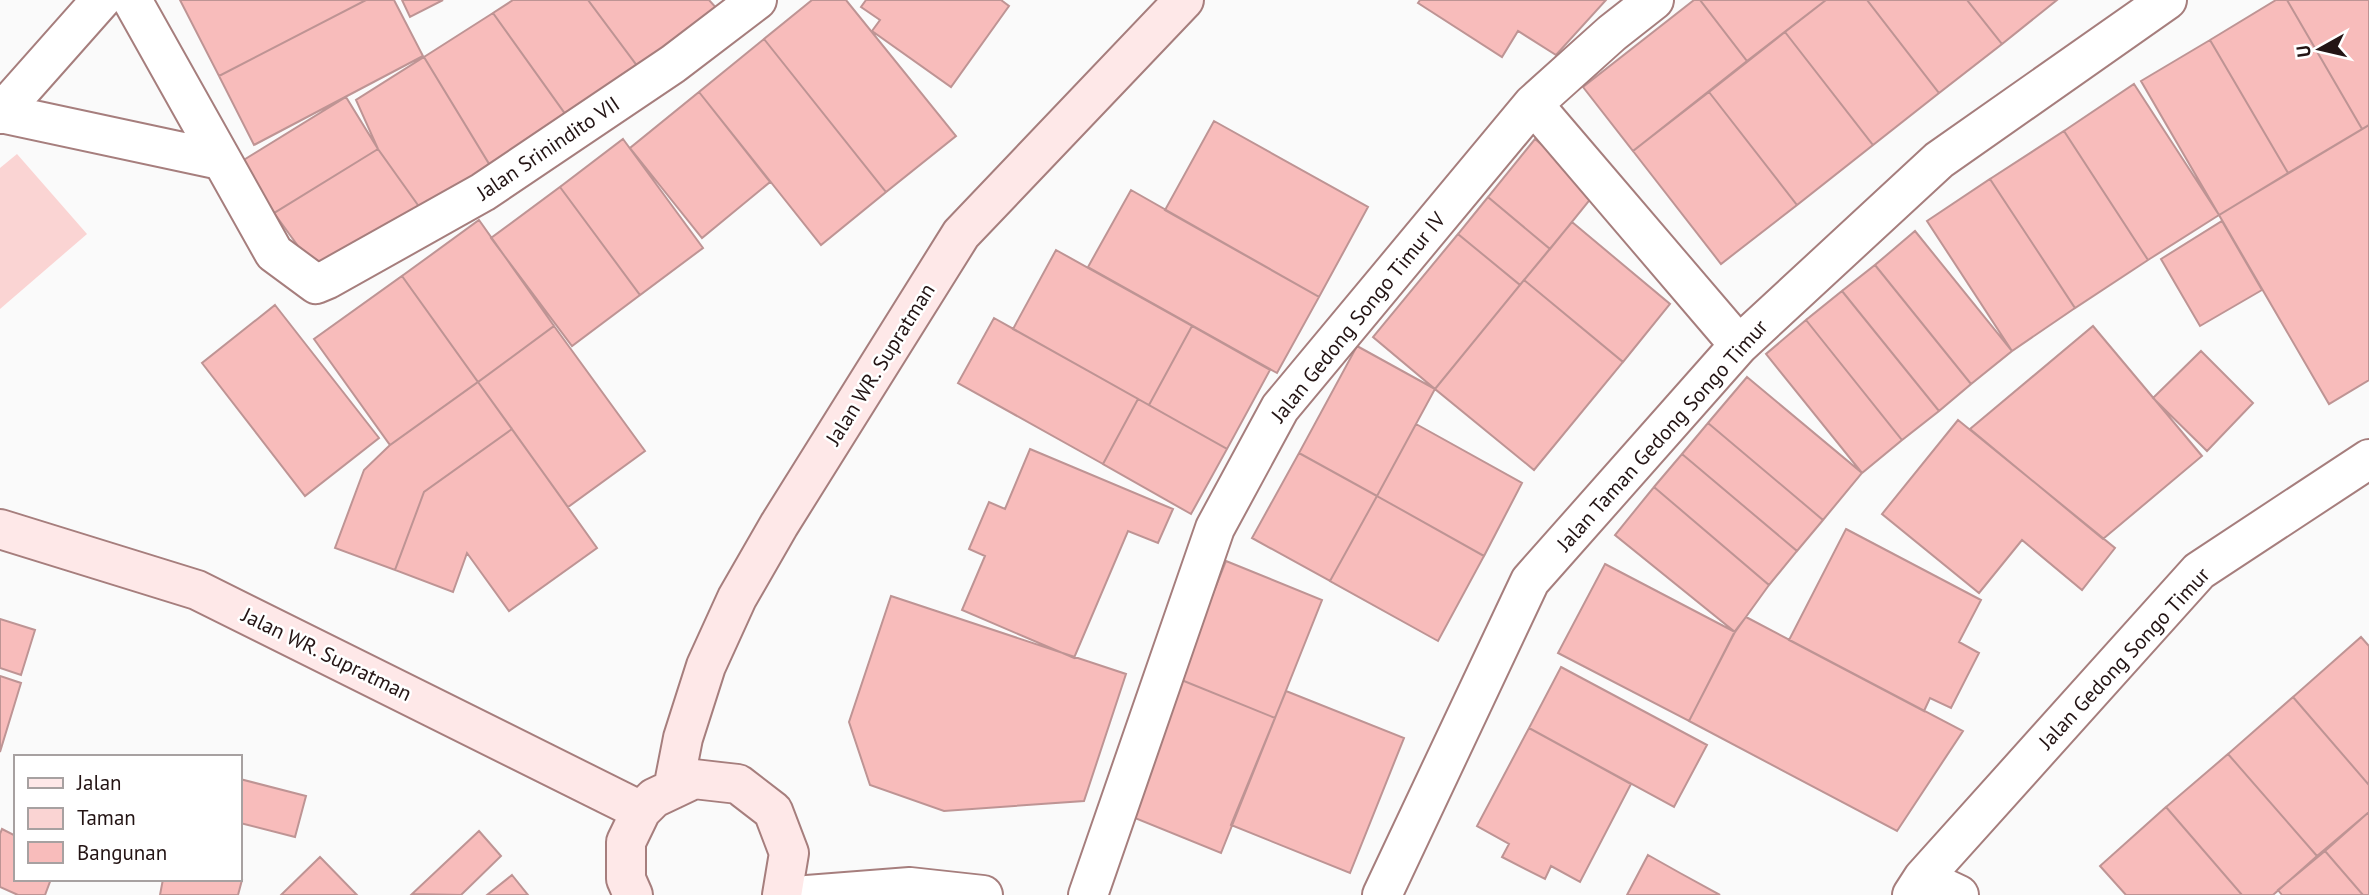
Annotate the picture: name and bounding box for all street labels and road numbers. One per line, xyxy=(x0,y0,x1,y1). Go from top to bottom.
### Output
street label: Jalan Srinindito VII xyxy=(470,90,625,206)
street label: Jalan Gedong Songo Timur IV xyxy=(1264,206,1451,428)
street label: Jalan WR. Supratman xyxy=(819,278,941,451)
street label: Jalan Taman Gedong Songo Timur xyxy=(1550,314,1773,557)
street label: Jalan Gedong Songo Timur xyxy=(2032,561,2215,755)
street label: Jalan WR. Supratman xyxy=(237,601,416,707)

